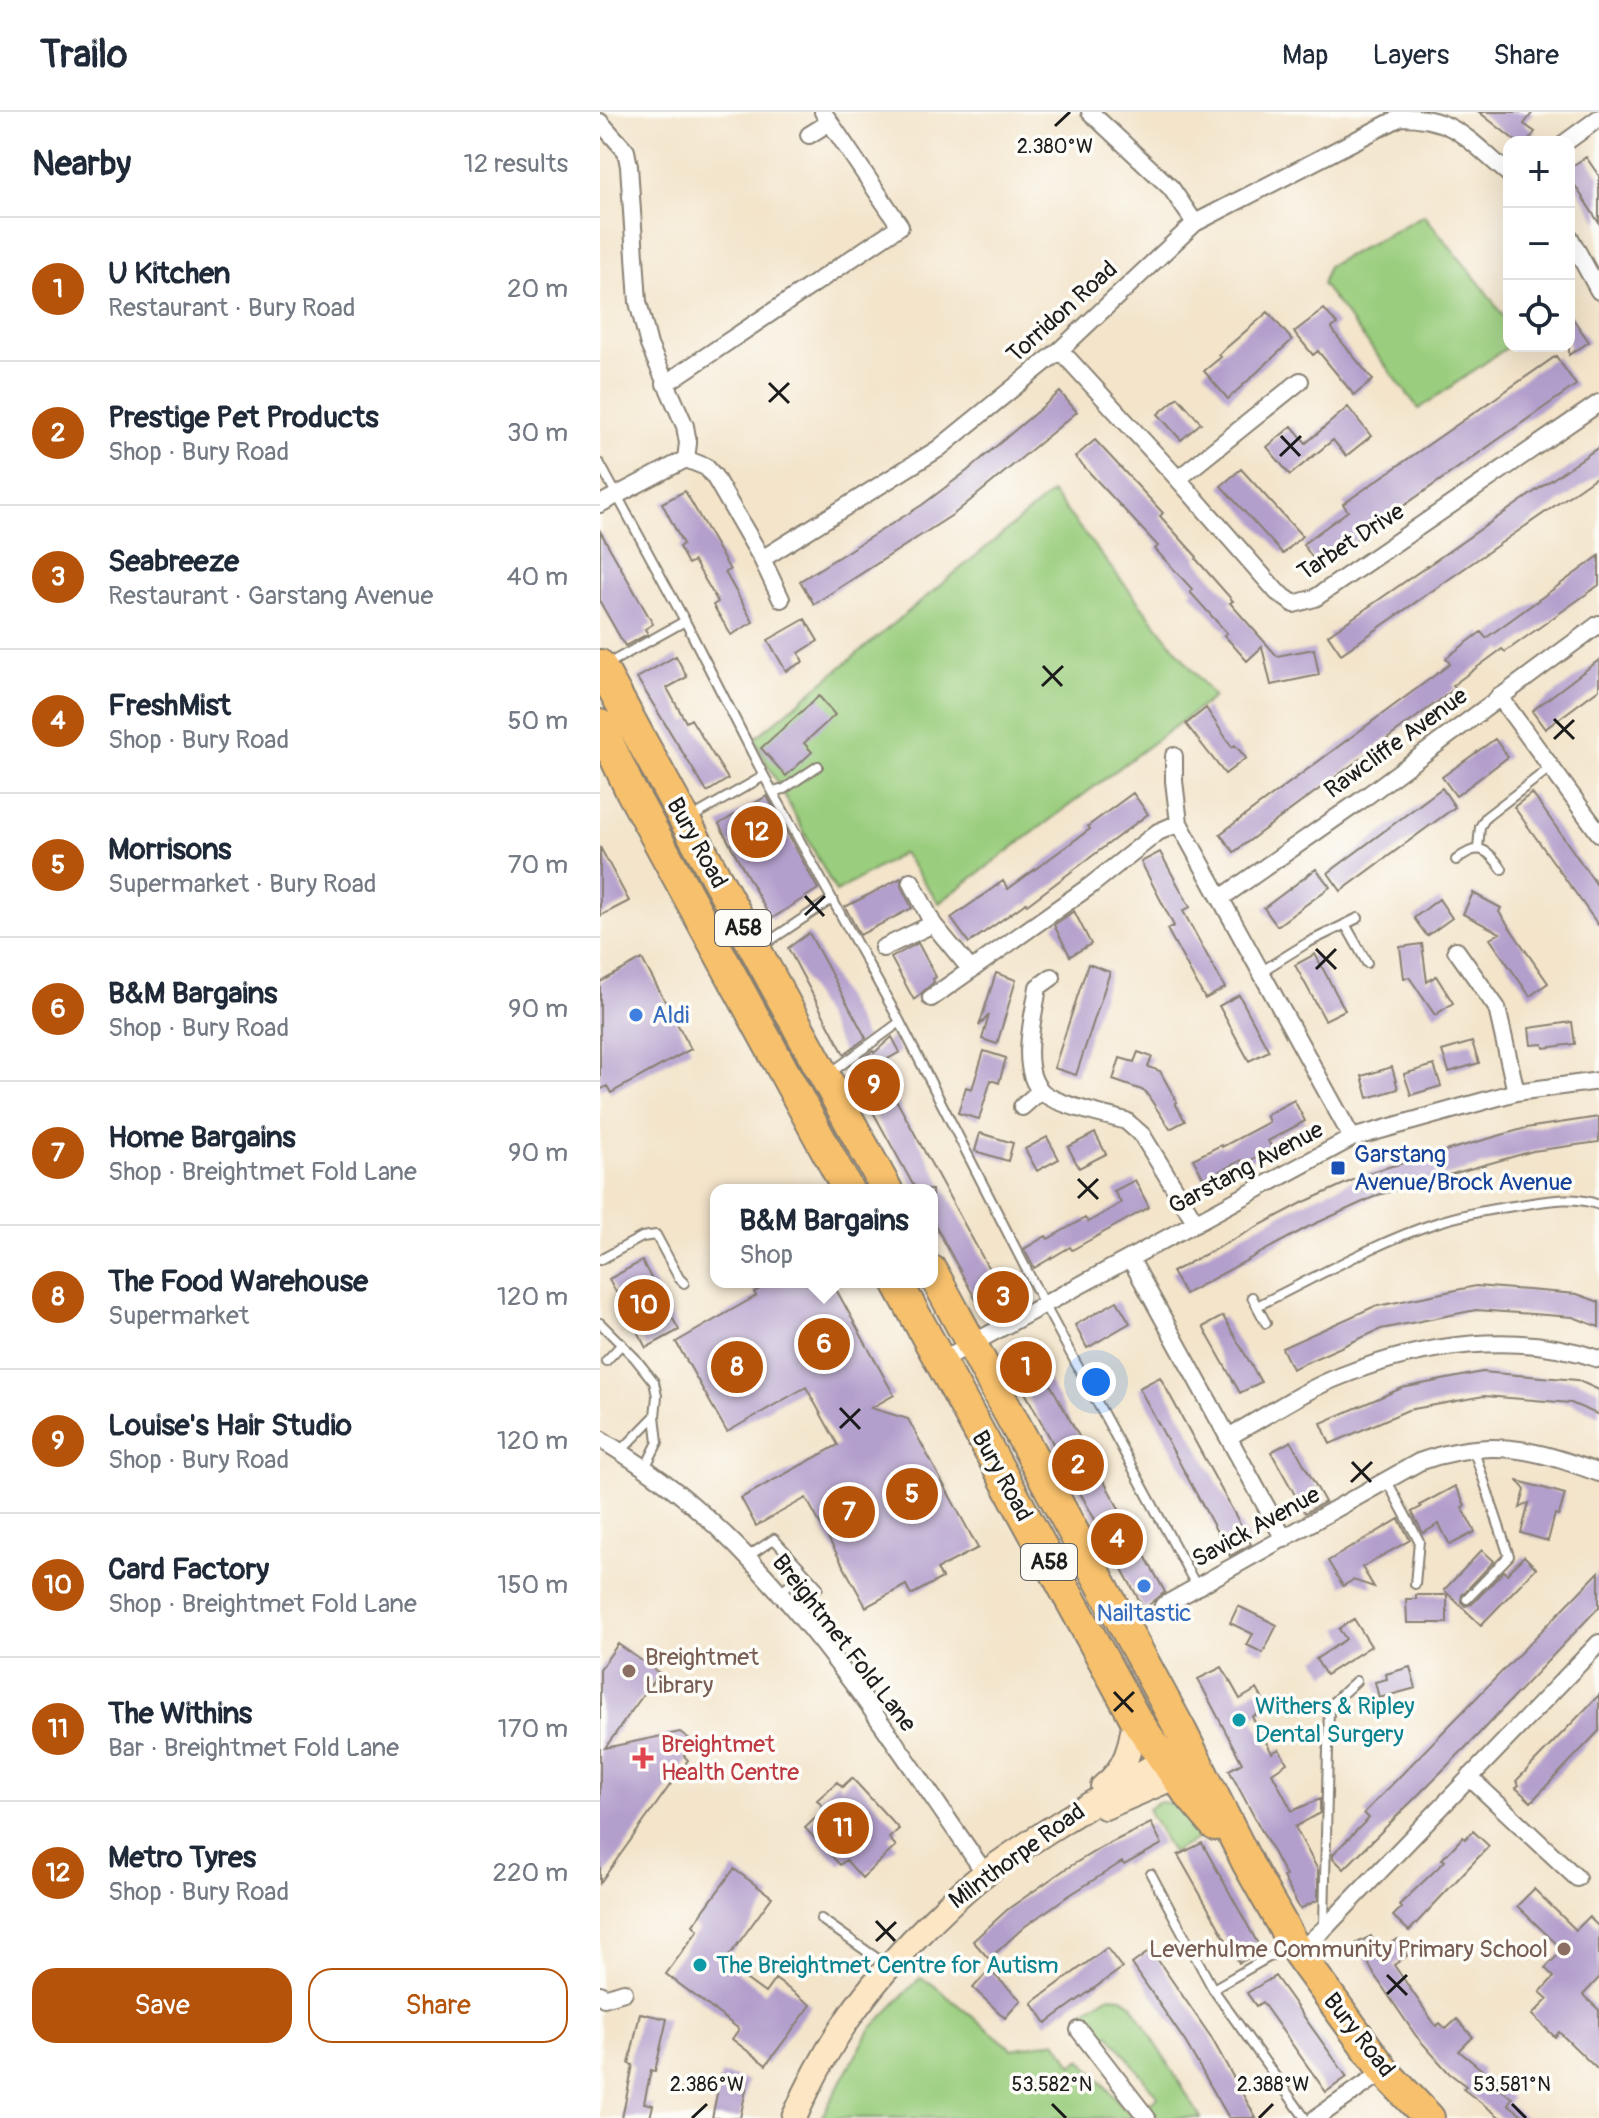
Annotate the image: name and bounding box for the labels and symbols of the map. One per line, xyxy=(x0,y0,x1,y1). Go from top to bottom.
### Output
text: 2.380°W xyxy=(1017,134,1093,159)
street label: Torridon Road xyxy=(1001,255,1123,369)
street label: Tarbet Drive xyxy=(1292,497,1410,587)
street label: Rawcliffe Avenue xyxy=(1319,681,1473,805)
street label: Bury Road xyxy=(660,793,734,893)
pin: 12 xyxy=(731,802,783,862)
road number: A58 xyxy=(715,910,771,946)
place label: Aldi xyxy=(652,1001,689,1030)
marker: Aldi xyxy=(627,1006,645,1024)
pin: 9 xyxy=(848,1055,900,1115)
street label: Garstang Avenue xyxy=(1164,1115,1328,1221)
place label: Garstang Avenue/Brock Avenue xyxy=(1354,1140,1572,1197)
marker: Garstang Avenue/Brock Avenue xyxy=(1329,1159,1347,1177)
pin: 3 xyxy=(977,1267,1029,1327)
pin: 10 xyxy=(618,1275,670,1335)
pin: 6 xyxy=(798,1314,850,1374)
pin: 8 xyxy=(711,1337,763,1397)
pin: 1 xyxy=(1000,1337,1052,1397)
your location xyxy=(1076,1362,1116,1402)
street label: Bury Road xyxy=(965,1426,1039,1526)
pin: 2 xyxy=(1052,1435,1104,1495)
pin: 5 xyxy=(886,1464,938,1524)
street label: Savick Avenue xyxy=(1187,1480,1325,1574)
pin: 7 xyxy=(823,1482,875,1542)
pin: 4 xyxy=(1091,1509,1143,1569)
road number: A58 xyxy=(1021,1544,1077,1580)
street label: Breightmet Fold Lane xyxy=(766,1548,922,1738)
marker: Nailtastic xyxy=(1135,1577,1153,1595)
place label: Nailtastic xyxy=(1096,1599,1192,1628)
place label: Breightmet Library xyxy=(645,1643,759,1700)
marker: Breightmet Library xyxy=(620,1662,638,1680)
place label: Withers & Ripley Dental Surgery xyxy=(1255,1692,1415,1749)
marker: Withers & Ripley Dental Surgery xyxy=(1230,1711,1248,1729)
place label: Breightmet Health Centre xyxy=(661,1730,799,1787)
marker: Breightmet Health Centre xyxy=(632,1747,654,1769)
street label: Milnthorpe Road xyxy=(943,1797,1091,1915)
pin: 11 xyxy=(817,1798,869,1858)
place label: Leverhulme Community Primary School xyxy=(1149,1935,1548,1964)
marker: Leverhulme Community Primary School xyxy=(1555,1940,1573,1958)
place label: The Breightmet Centre for Autism xyxy=(716,1951,1059,1980)
marker: The Breightmet Centre for Autism xyxy=(691,1956,709,1974)
street label: Bury Road xyxy=(1317,1987,1401,2083)
text: 2.386°W xyxy=(670,2072,744,2097)
text: 53.582°N xyxy=(1012,2072,1092,2097)
text: 2.388°W xyxy=(1237,2072,1309,2097)
text: 53.581°N xyxy=(1473,2072,1551,2097)

